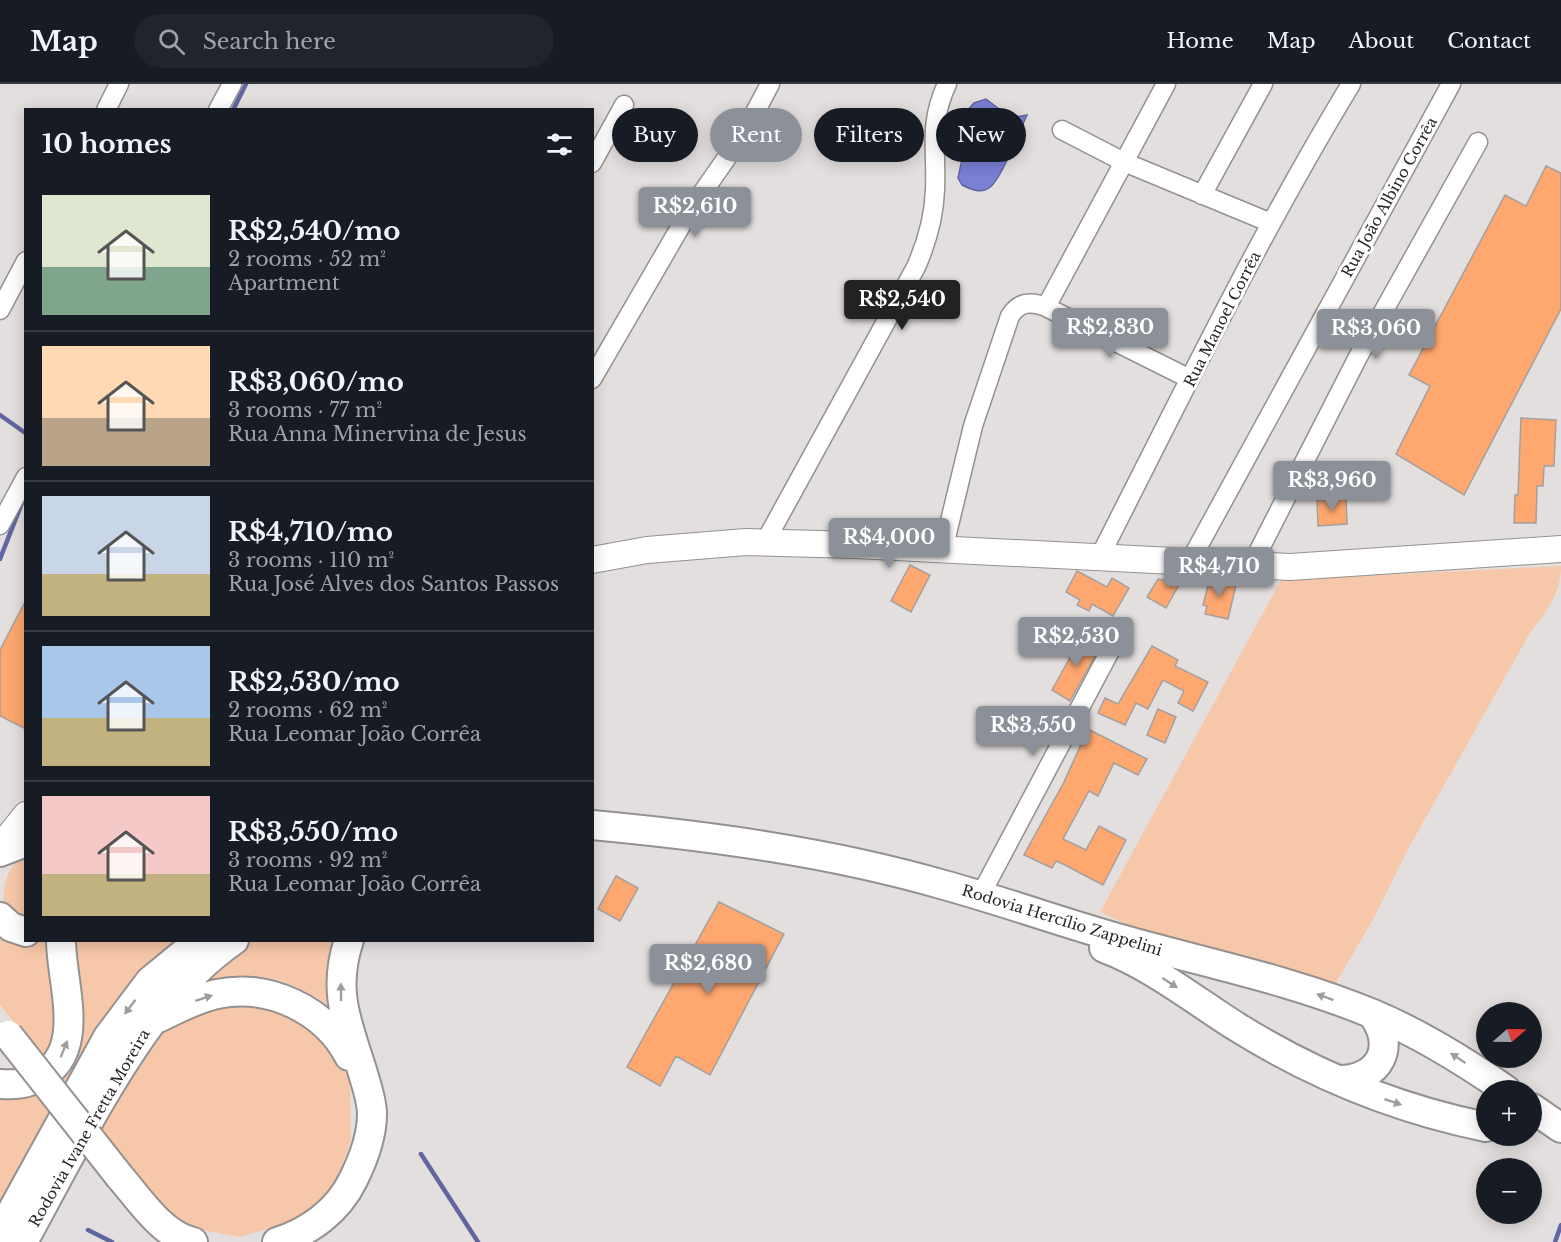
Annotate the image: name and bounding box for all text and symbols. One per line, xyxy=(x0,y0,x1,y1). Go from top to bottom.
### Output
search box xyxy=(134,14,554,68)
text: Map xyxy=(30,24,98,59)
icon: search xyxy=(155,25,188,58)
text: Search here xyxy=(203,28,336,55)
text: Home xyxy=(1167,28,1234,54)
text: Map xyxy=(1267,28,1315,54)
text: About xyxy=(1348,28,1414,54)
text: Contact xyxy=(1447,28,1531,54)
chip: Buy xyxy=(612,108,698,162)
chip: Rent xyxy=(710,108,802,162)
chip: Filters xyxy=(814,108,924,162)
chip: New xyxy=(936,108,1026,162)
street label: Rua João Albino Corrêa xyxy=(1337,113,1441,280)
text: 10 homes xyxy=(42,128,172,160)
icon: filters xyxy=(543,128,576,161)
pin: R$2,610 xyxy=(640,187,750,238)
text: R$2,610 xyxy=(653,194,737,218)
text: R$2,540/mo xyxy=(228,215,400,247)
icon: home xyxy=(90,219,162,291)
text: 2 rooms · 52 m² xyxy=(228,247,386,271)
street label: Rua Manoel Corrêa xyxy=(1180,247,1265,390)
text: Apartment xyxy=(228,271,339,295)
pin: R$2,540 xyxy=(847,280,957,331)
text: R$2,540 xyxy=(858,287,946,311)
pin: R$2,830 xyxy=(1055,308,1165,359)
pin: R$3,060 xyxy=(1321,309,1431,360)
text: R$2,830 xyxy=(1066,315,1154,339)
text: R$3,060 xyxy=(1331,316,1421,340)
text: R$3,060/mo xyxy=(228,366,404,398)
icon: home xyxy=(90,370,162,442)
text: 3 rooms · 77 m² xyxy=(228,398,382,422)
text: Rua Anna Minervina de Jesus xyxy=(228,422,526,446)
pin: R$3,960 xyxy=(1277,461,1387,512)
text: R$3,960 xyxy=(1287,468,1377,492)
text: R$4,710/mo xyxy=(228,516,393,548)
pin: R$4,000 xyxy=(834,518,944,569)
icon: home xyxy=(90,520,162,592)
text: R$4,000 xyxy=(843,525,935,549)
pin: R$4,710 xyxy=(1164,547,1274,598)
text: 3 rooms · 110 m² xyxy=(228,548,394,572)
text: R$4,710 xyxy=(1178,554,1260,578)
text: Rua José Alves dos Santos Passos xyxy=(228,572,559,596)
pin: R$2,530 xyxy=(1021,617,1131,668)
text: R$2,530 xyxy=(1032,624,1120,648)
text: R$2,530/mo xyxy=(228,666,400,698)
icon: home xyxy=(90,670,162,742)
text: 2 rooms · 62 m² xyxy=(228,698,387,722)
pin: R$3,550 xyxy=(978,706,1088,757)
text: R$3,550 xyxy=(990,713,1076,737)
text: Rua Leomar João Corrêa xyxy=(228,722,481,746)
text: R$3,550/mo xyxy=(228,816,398,848)
icon: home xyxy=(90,820,162,892)
text: 3 rooms · 92 m² xyxy=(228,848,387,872)
text: Rua Leomar João Corrêa xyxy=(228,872,481,896)
street label: Rodovia Hercílio Zappelini xyxy=(960,880,1164,960)
pin: R$2,680 xyxy=(653,944,763,995)
text: R$2,680 xyxy=(664,951,752,975)
one-way arrow xyxy=(1162,977,1178,988)
one-way arrow xyxy=(337,982,346,1001)
one-way arrow xyxy=(1316,991,1334,1001)
one-way arrow xyxy=(195,993,213,1002)
one-way arrow xyxy=(124,999,136,1014)
north arrow xyxy=(1476,1002,1542,1068)
map controls xyxy=(1476,1002,1542,1224)
street label: Rodovia Ivane Fretta Moreira xyxy=(24,1025,154,1230)
one-way arrow xyxy=(60,1040,69,1058)
one-way arrow xyxy=(1450,1053,1466,1064)
button: + xyxy=(1476,1080,1542,1146)
one-way arrow xyxy=(1384,1098,1402,1107)
button: − xyxy=(1476,1158,1542,1224)

